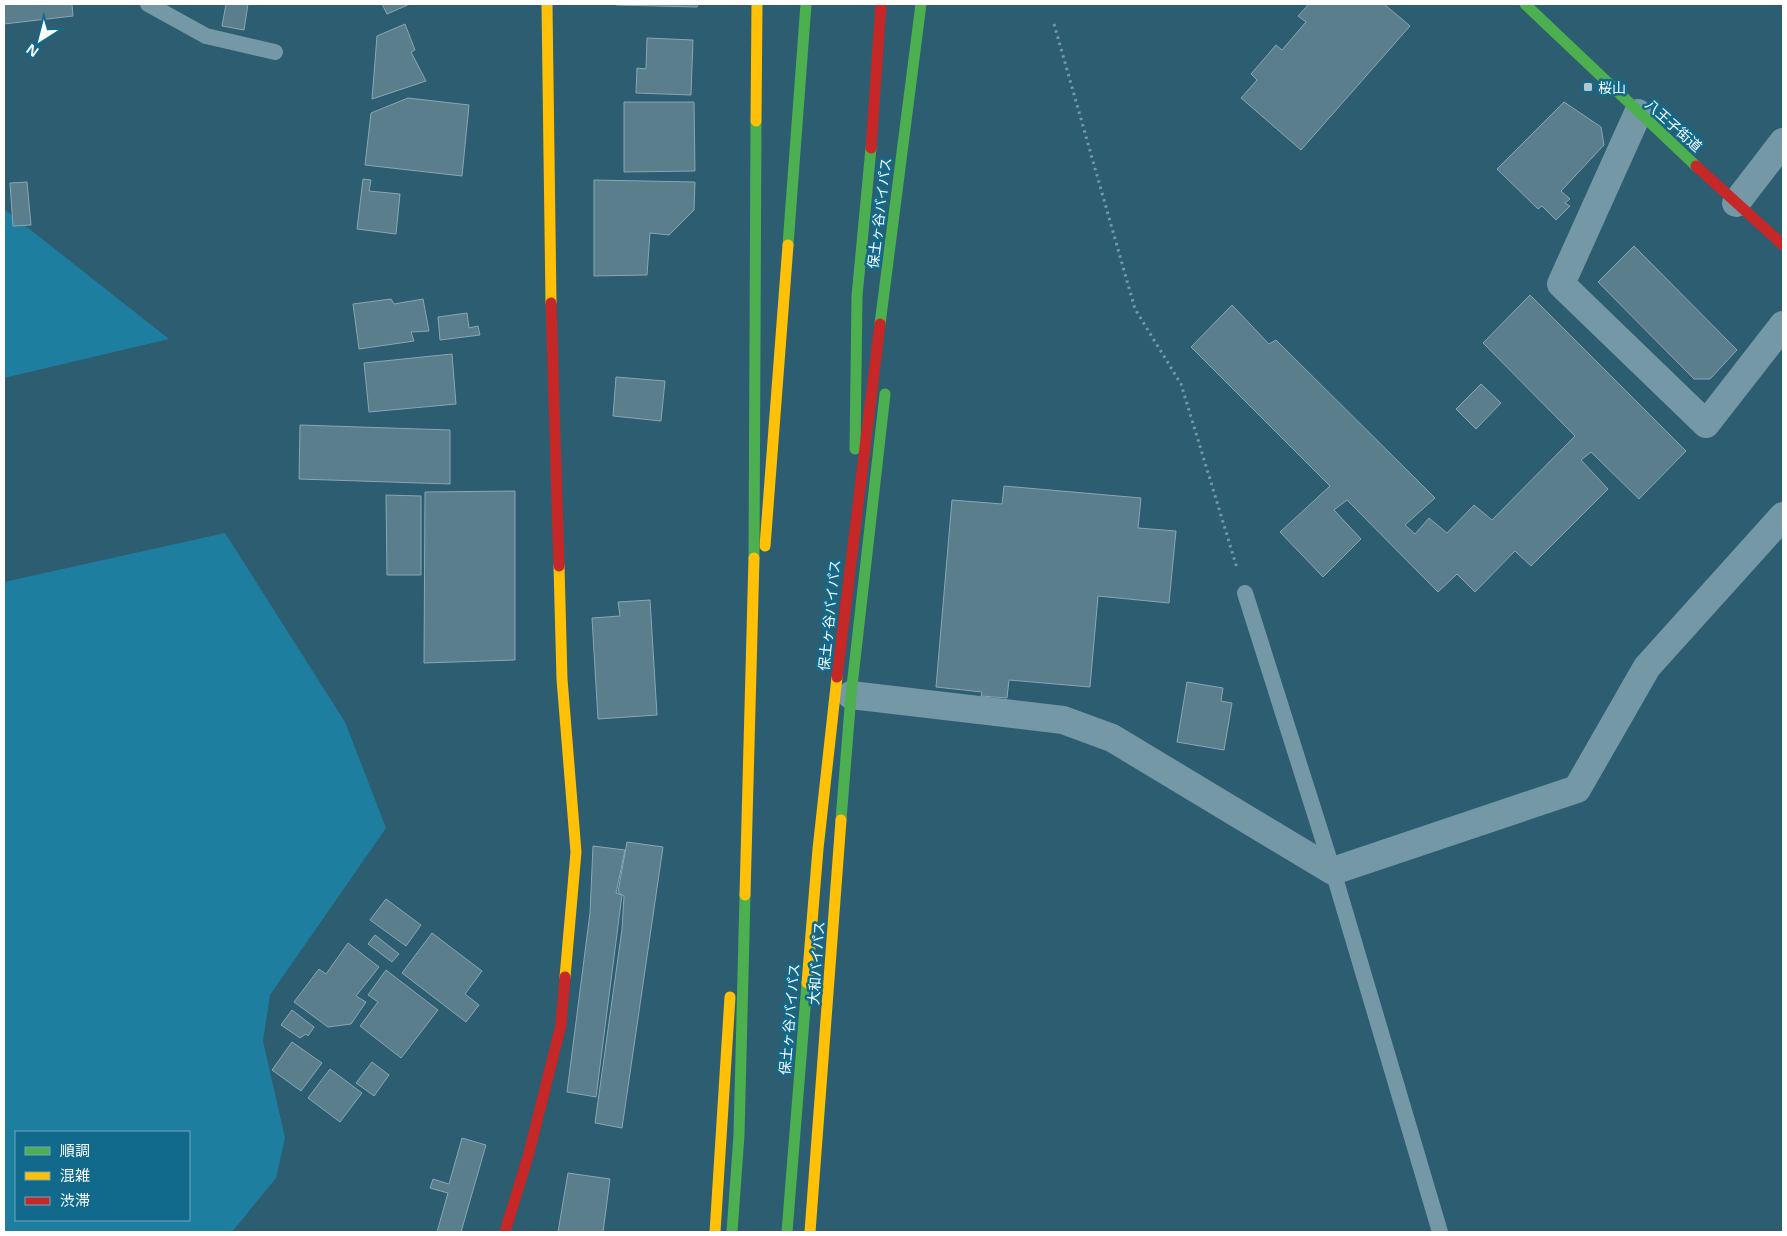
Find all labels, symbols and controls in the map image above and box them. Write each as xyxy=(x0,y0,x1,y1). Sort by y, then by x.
north arrow xyxy=(15,15,65,65)
text: N xyxy=(22,40,42,62)
place label: 桜山 xyxy=(1598,78,1626,97)
marker: 桜山 xyxy=(1582,81,1594,93)
street label: 八王子街道 xyxy=(1642,95,1706,155)
street label: 保土ヶ谷バイパス xyxy=(863,156,895,270)
street label: 保土ヶ谷バイパス xyxy=(814,558,844,672)
street label: 大和バイパス xyxy=(804,921,828,1005)
street label: 保土ヶ谷バイパス xyxy=(775,963,803,1075)
legend xyxy=(15,1131,190,1221)
text: 順調 xyxy=(60,1140,90,1160)
text: 混雑 xyxy=(60,1165,90,1185)
text: 渋滞 xyxy=(60,1190,90,1210)

